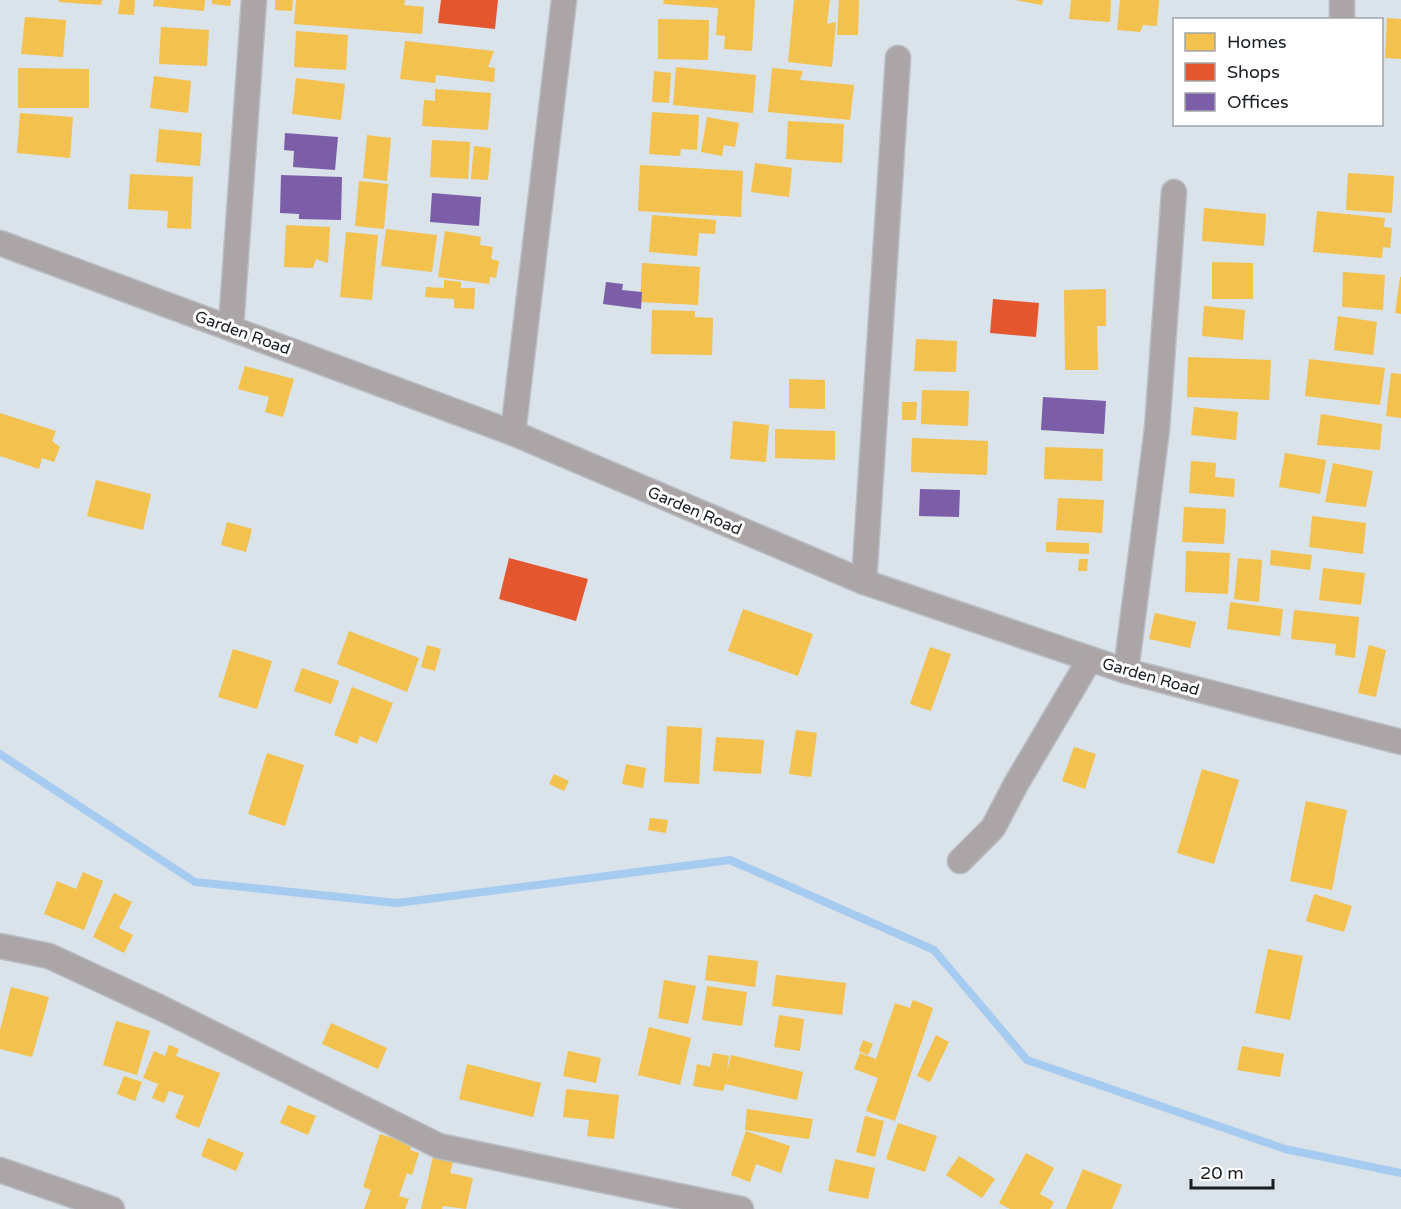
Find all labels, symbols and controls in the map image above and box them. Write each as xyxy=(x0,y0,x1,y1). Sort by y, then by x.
legend xyxy=(1173,18,1383,126)
text: Homes xyxy=(1227,31,1287,53)
text: Shops xyxy=(1227,61,1280,83)
text: Offices xyxy=(1227,91,1289,113)
street label: Garden Road xyxy=(192,306,293,359)
street label: Garden Road xyxy=(645,482,745,540)
street label: Garden Road xyxy=(1100,654,1202,700)
scale bar xyxy=(1191,1152,1274,1190)
text: 20 m xyxy=(1200,1162,1244,1184)

